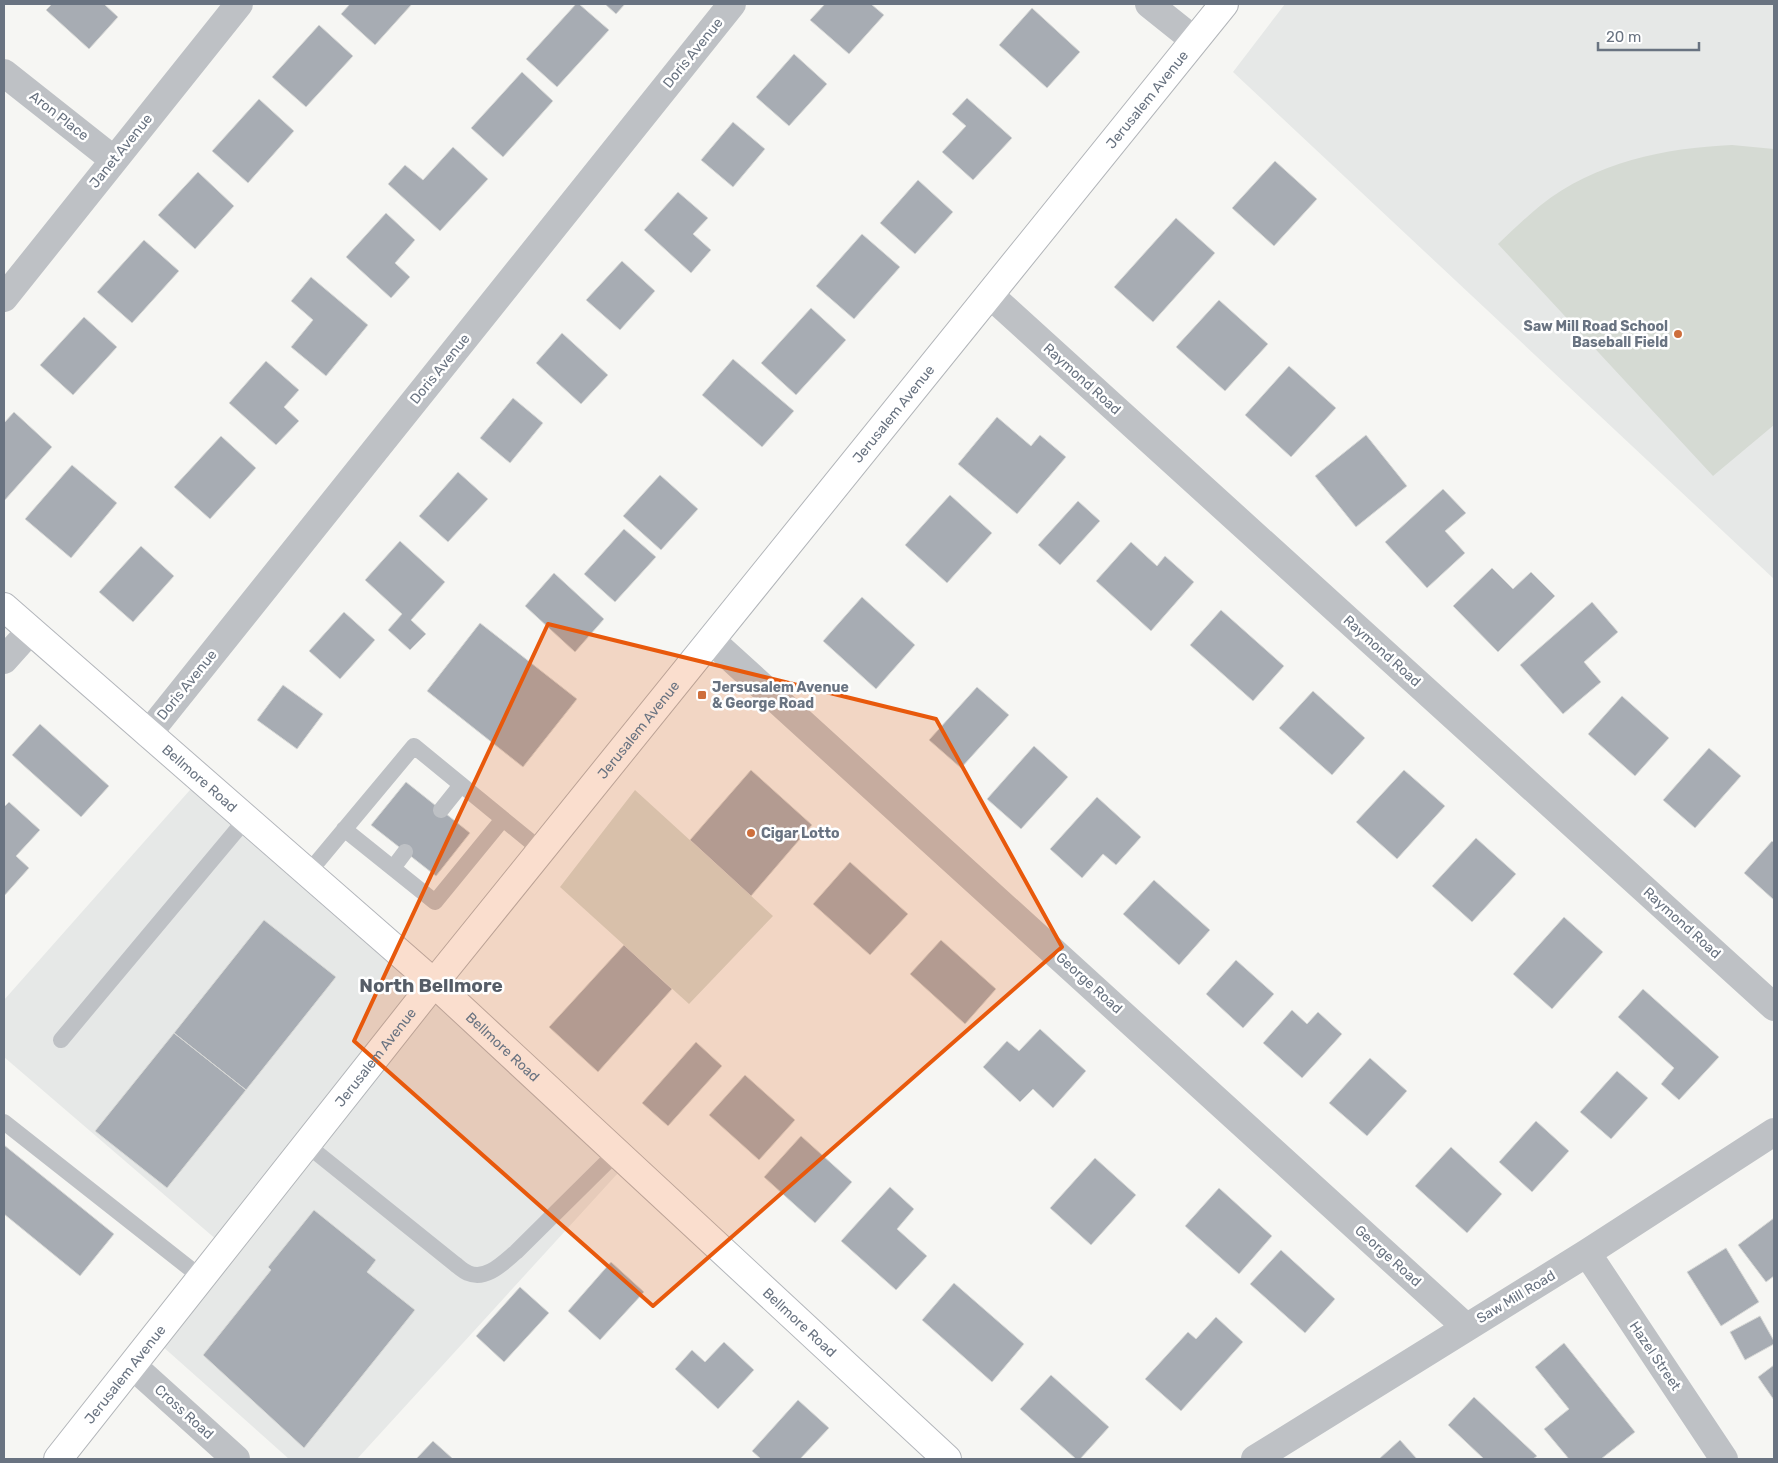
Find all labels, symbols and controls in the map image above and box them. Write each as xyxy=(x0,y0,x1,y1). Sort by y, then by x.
street label: Doris Avenue xyxy=(659,14,727,92)
scale bar xyxy=(1598,20,1699,52)
text: 20 m xyxy=(1606,28,1641,46)
street label: Jerusalem Avenue xyxy=(1102,47,1192,152)
street label: Aron Place xyxy=(26,88,92,144)
street label: Janet Avenue xyxy=(86,110,156,191)
place label: Saw Mill Road School Baseball Field xyxy=(1524,318,1668,351)
marker: Saw Mill Road School Baseball Field xyxy=(1672,328,1684,340)
street label: Doris Avenue xyxy=(406,330,474,408)
street label: Raymond Road xyxy=(1040,340,1124,418)
street label: Jerusalem Avenue xyxy=(849,361,938,466)
street label: Raymond Road xyxy=(1340,612,1424,690)
street label: Doris Avenue xyxy=(153,646,221,724)
street label: Jerusalem Avenue xyxy=(594,677,683,782)
place label: Jersusalem Avenue & George Road xyxy=(712,679,849,712)
marker: Jersusalem Avenue & George Road xyxy=(696,689,708,701)
street label: Bellmore Road xyxy=(159,741,241,816)
place label: Cigar Lotto xyxy=(761,825,839,842)
marker: Cigar Lotto xyxy=(745,827,757,839)
street label: Raymond Road xyxy=(1640,884,1724,962)
street label: George Road xyxy=(1052,949,1126,1017)
district label: North Bellmore xyxy=(359,974,503,997)
street label: Jerusalem Avenue xyxy=(331,1004,420,1110)
street label: Bellmore Road xyxy=(462,1009,543,1085)
street label: George Road xyxy=(1351,1222,1425,1290)
street label: Saw Mill Road xyxy=(1474,1267,1558,1327)
street label: Bellmore Road xyxy=(759,1284,840,1361)
street label: Hazel Street xyxy=(1626,1318,1685,1394)
street label: Jerusalem Avenue xyxy=(81,1321,169,1427)
street label: Cross Road xyxy=(151,1381,217,1443)

